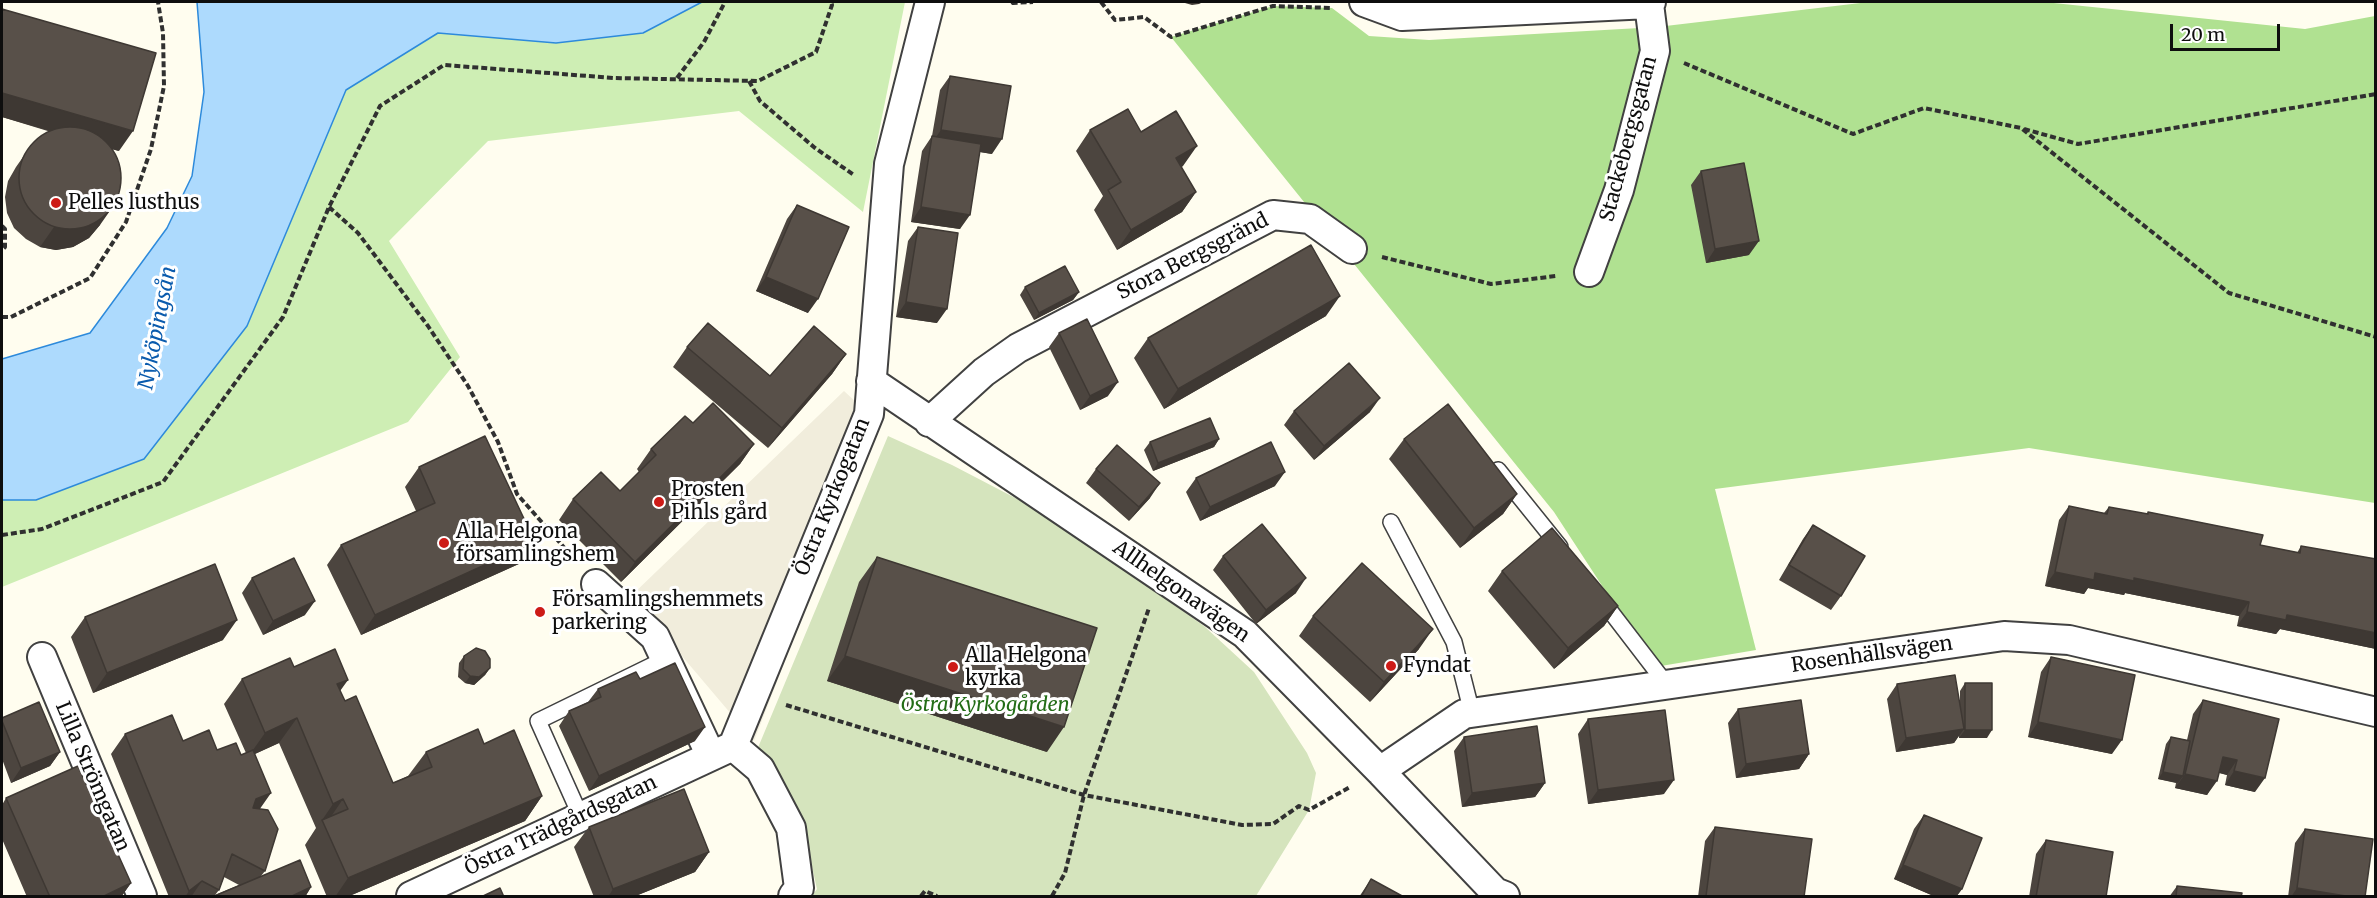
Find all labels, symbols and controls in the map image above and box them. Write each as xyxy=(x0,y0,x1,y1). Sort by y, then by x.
scale bar xyxy=(2173,12,2282,50)
text: 20 m xyxy=(2181,23,2225,46)
street label: Stackebergsgatan xyxy=(1595,54,1663,224)
place label: Pelles lusthus xyxy=(68,191,199,215)
marker: Pelles lusthus xyxy=(49,196,63,210)
street label: Stora Bergsgränd xyxy=(1113,208,1273,306)
water label: Nyköpingsån xyxy=(134,264,182,392)
street label: Östra Kyrkogatan xyxy=(790,415,876,579)
place label: Prosten Pihls gård xyxy=(671,478,767,525)
marker: Prosten Pihls gård xyxy=(652,495,666,509)
place label: Alla Helgona församlingshem xyxy=(456,520,615,567)
marker: Alla Helgona församlingshem xyxy=(437,536,451,550)
street label: Allhelgonavägen xyxy=(1108,536,1254,648)
place label: Församlingshemmets parkering xyxy=(552,588,763,635)
marker: Församlingshemmets parkering xyxy=(533,605,547,619)
street label: Rosenhällsvägen xyxy=(1790,632,1954,678)
place label: Alla Helgona kyrka xyxy=(965,644,1087,691)
place label: Fyndat xyxy=(1403,654,1471,678)
marker: Fyndat xyxy=(1384,659,1398,673)
marker: Alla Helgona kyrka xyxy=(946,660,960,674)
park label: Östra Kyrkogården xyxy=(900,693,1070,717)
street label: Lilla Strömgatan xyxy=(50,698,134,856)
street label: Östra Trädgårdsgatan xyxy=(461,771,661,881)

